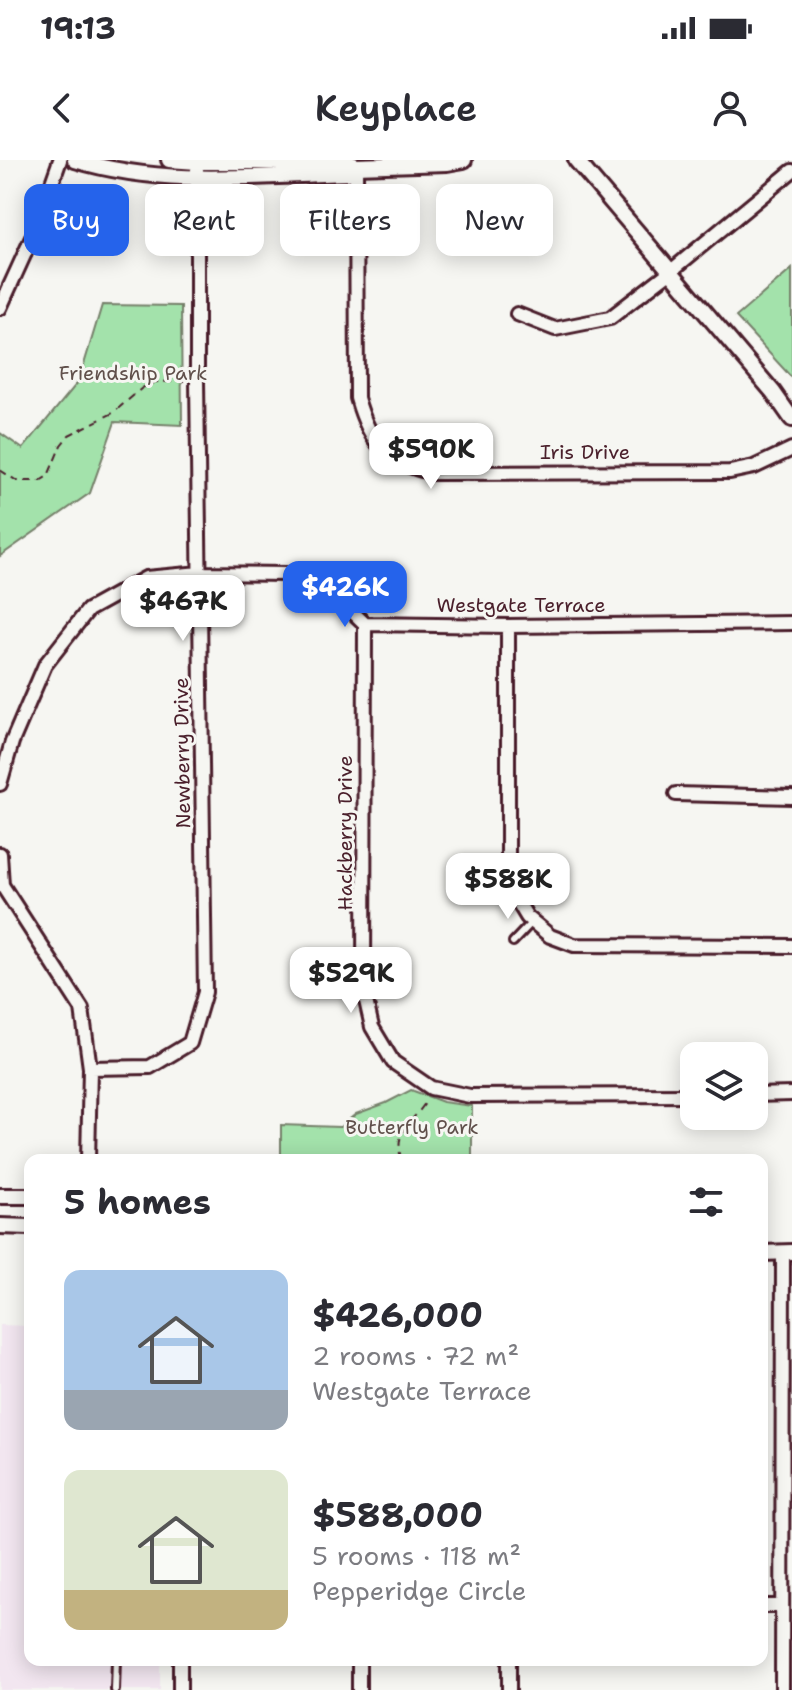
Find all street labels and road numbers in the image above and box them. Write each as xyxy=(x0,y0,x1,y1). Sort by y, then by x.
street label: Iris Drive xyxy=(540,439,630,465)
street label: Westgate Terrace xyxy=(437,592,605,618)
street label: Newberry Drive xyxy=(168,677,196,829)
street label: Hackberry Drive xyxy=(332,755,358,911)

